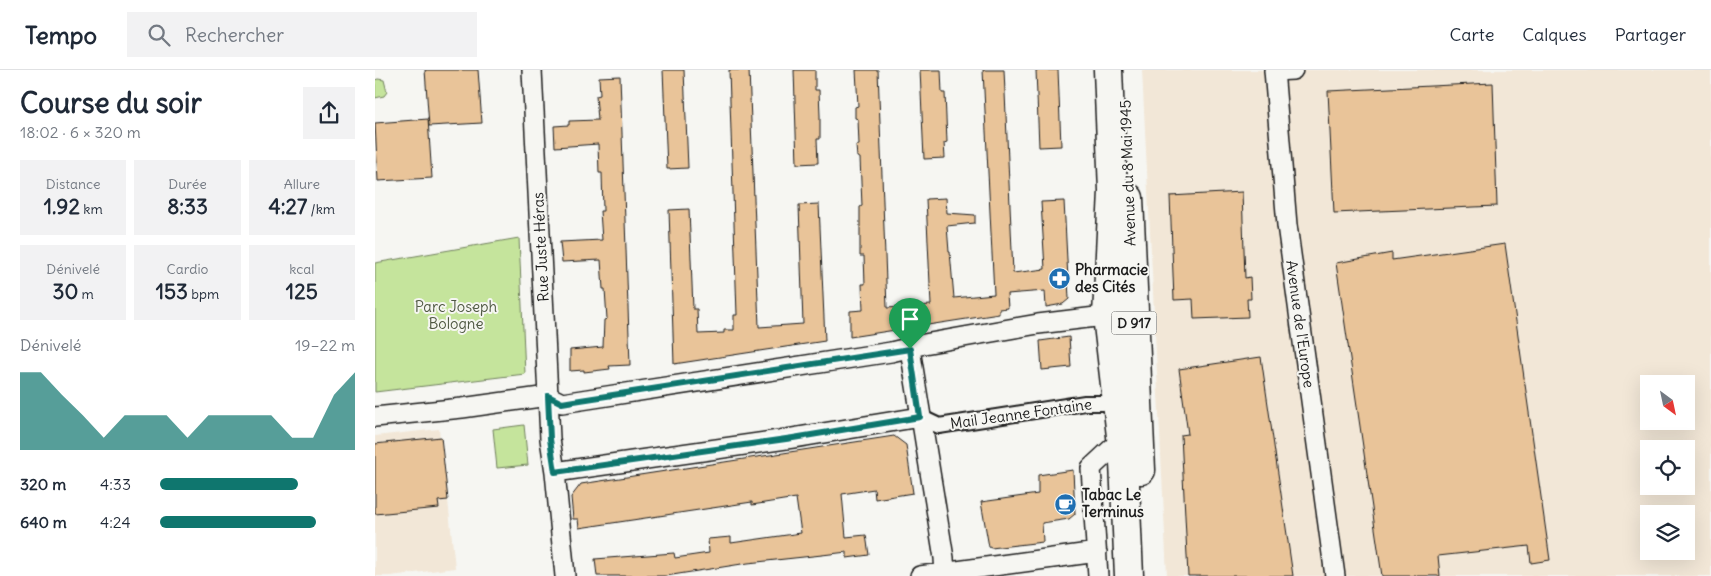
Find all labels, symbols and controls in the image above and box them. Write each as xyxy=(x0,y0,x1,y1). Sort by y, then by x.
search box xyxy=(127,12,477,57)
text: Tempo xyxy=(25,20,97,50)
icon: search xyxy=(145,21,173,49)
text: Rechercher xyxy=(185,23,284,47)
text: Carte xyxy=(1449,23,1494,46)
text: Calques xyxy=(1522,23,1587,46)
text: Partager xyxy=(1615,23,1686,46)
text: Course du soir xyxy=(20,85,202,121)
button: share xyxy=(303,87,355,139)
street label: Avenue du 8 Mai 1945 xyxy=(1115,99,1140,247)
text: 18:02 · 6 × 320 m xyxy=(20,122,141,142)
text: Distance xyxy=(46,175,101,193)
text: Durée xyxy=(168,175,207,193)
text: Allure xyxy=(284,175,320,193)
street label: Rue Juste Héras xyxy=(528,192,553,302)
text: 1.92 xyxy=(44,193,80,220)
text: 8:33 xyxy=(167,193,208,220)
text: 4:27 xyxy=(269,193,307,220)
text: km xyxy=(80,200,103,218)
text: /km xyxy=(307,200,335,218)
street label: Avenue de l'Europe xyxy=(1282,259,1319,389)
text: Dénivelé xyxy=(46,260,100,278)
text: Cardio xyxy=(167,260,208,278)
text: kcal xyxy=(289,260,314,278)
place label: Pharmacie des Cités xyxy=(1075,260,1148,296)
pharmacy icon: Pharmacie des Cités xyxy=(1047,267,1071,291)
text: 30 xyxy=(52,278,78,305)
text: 153 xyxy=(156,278,188,305)
text: 125 xyxy=(286,278,318,305)
text: m xyxy=(78,285,94,303)
text: bpm xyxy=(188,285,219,303)
park label: Parc Joseph Bologne xyxy=(415,297,498,333)
pin xyxy=(889,298,931,349)
icon: arrive xyxy=(896,305,924,333)
road number: D 917 xyxy=(1111,312,1157,334)
text: Dénivelé xyxy=(20,335,81,355)
text: 19–22 m xyxy=(295,335,355,355)
north arrow xyxy=(1640,375,1695,430)
map controls xyxy=(1640,375,1695,560)
street label: Mail Jeanne Fontaine xyxy=(949,394,1093,433)
button: locate xyxy=(1640,440,1695,495)
text: 320 m xyxy=(20,474,66,494)
text: 4:33 xyxy=(100,474,131,494)
place label: Tabac Le Terminus xyxy=(1082,485,1144,521)
cafe icon: Tabac Le Terminus xyxy=(1054,492,1078,516)
button: layers xyxy=(1640,505,1695,560)
text: 640 m xyxy=(20,512,67,532)
text: 4:24 xyxy=(100,512,131,532)

